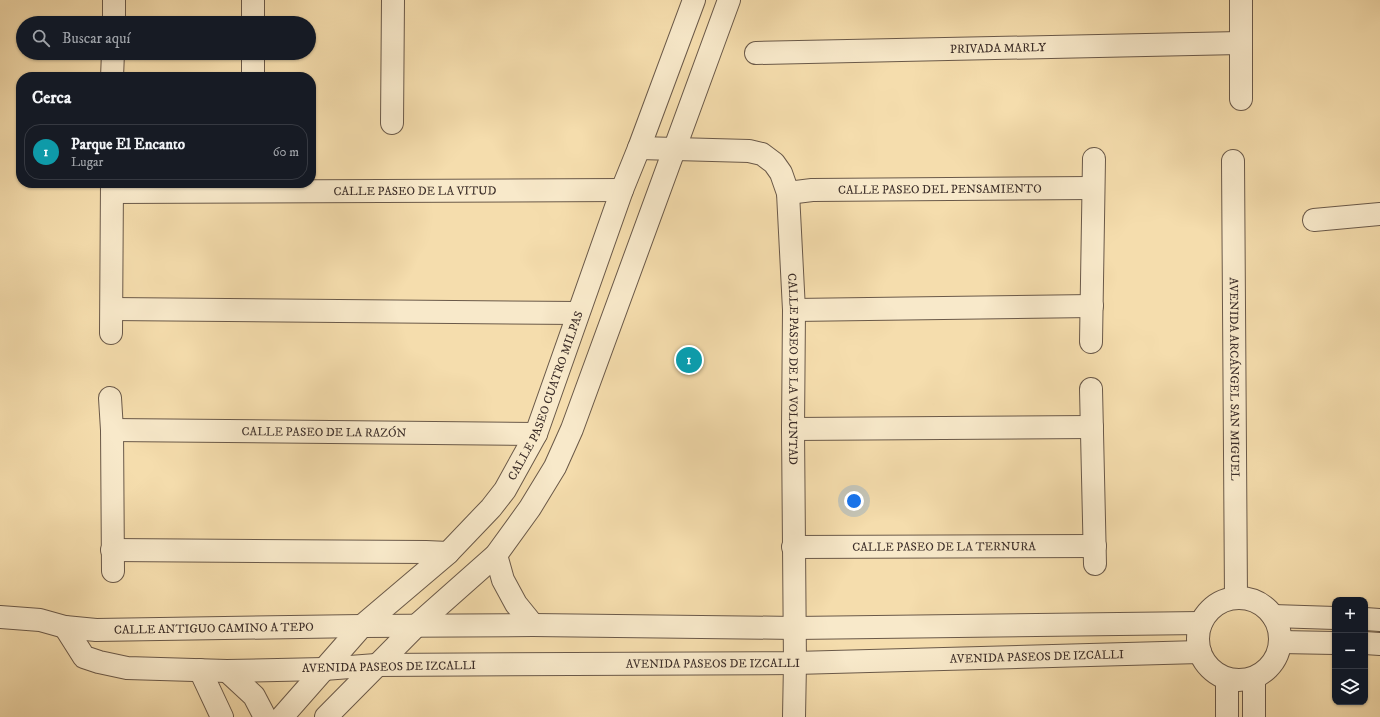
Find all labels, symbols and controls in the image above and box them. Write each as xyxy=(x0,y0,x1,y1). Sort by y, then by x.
search box xyxy=(16,16,316,60)
icon: search xyxy=(30,27,52,49)
text: Buscar aquí xyxy=(62,29,130,48)
street label: PRIVADA MARLY xyxy=(950,39,1047,56)
text: Cerca xyxy=(32,87,71,109)
text: Parque El Encanto xyxy=(71,135,185,154)
text: 1 xyxy=(44,144,48,160)
text: 60 m xyxy=(273,144,299,160)
text: Lugar xyxy=(71,154,103,170)
street label: CALLE PASEO DEL PENSAMIENTO xyxy=(838,181,1042,197)
street label: CALLE PASEO DE LA VITUD xyxy=(333,183,497,199)
street label: CALLE PASEO DE LA VOLUNTAD xyxy=(785,273,802,465)
street label: AVENIDA ARCÁNGEL SAN MIGUEL xyxy=(1226,277,1243,481)
street label: CALLE PASEO CUATRO MILPAS xyxy=(504,309,586,483)
pin: 1 xyxy=(676,345,702,375)
street label: CALLE PASEO DE LA RAZÓN xyxy=(242,424,407,440)
your location xyxy=(844,491,864,511)
street label: CALLE PASEO DE LA TERNURA xyxy=(852,539,1036,554)
map controls xyxy=(1332,597,1368,705)
button: + xyxy=(1332,597,1368,633)
street label: CALLE ANTIGUO CAMINO A TEPO xyxy=(114,619,314,637)
button: − xyxy=(1332,633,1368,669)
street label: AVENIDA PASEOS DE IZCALLI xyxy=(949,647,1124,666)
street label: AVENIDA PASEOS DE IZCALLI xyxy=(626,655,800,671)
street label: AVENIDA PASEOS DE IZCALLI xyxy=(302,658,476,676)
button: layers xyxy=(1332,669,1368,705)

